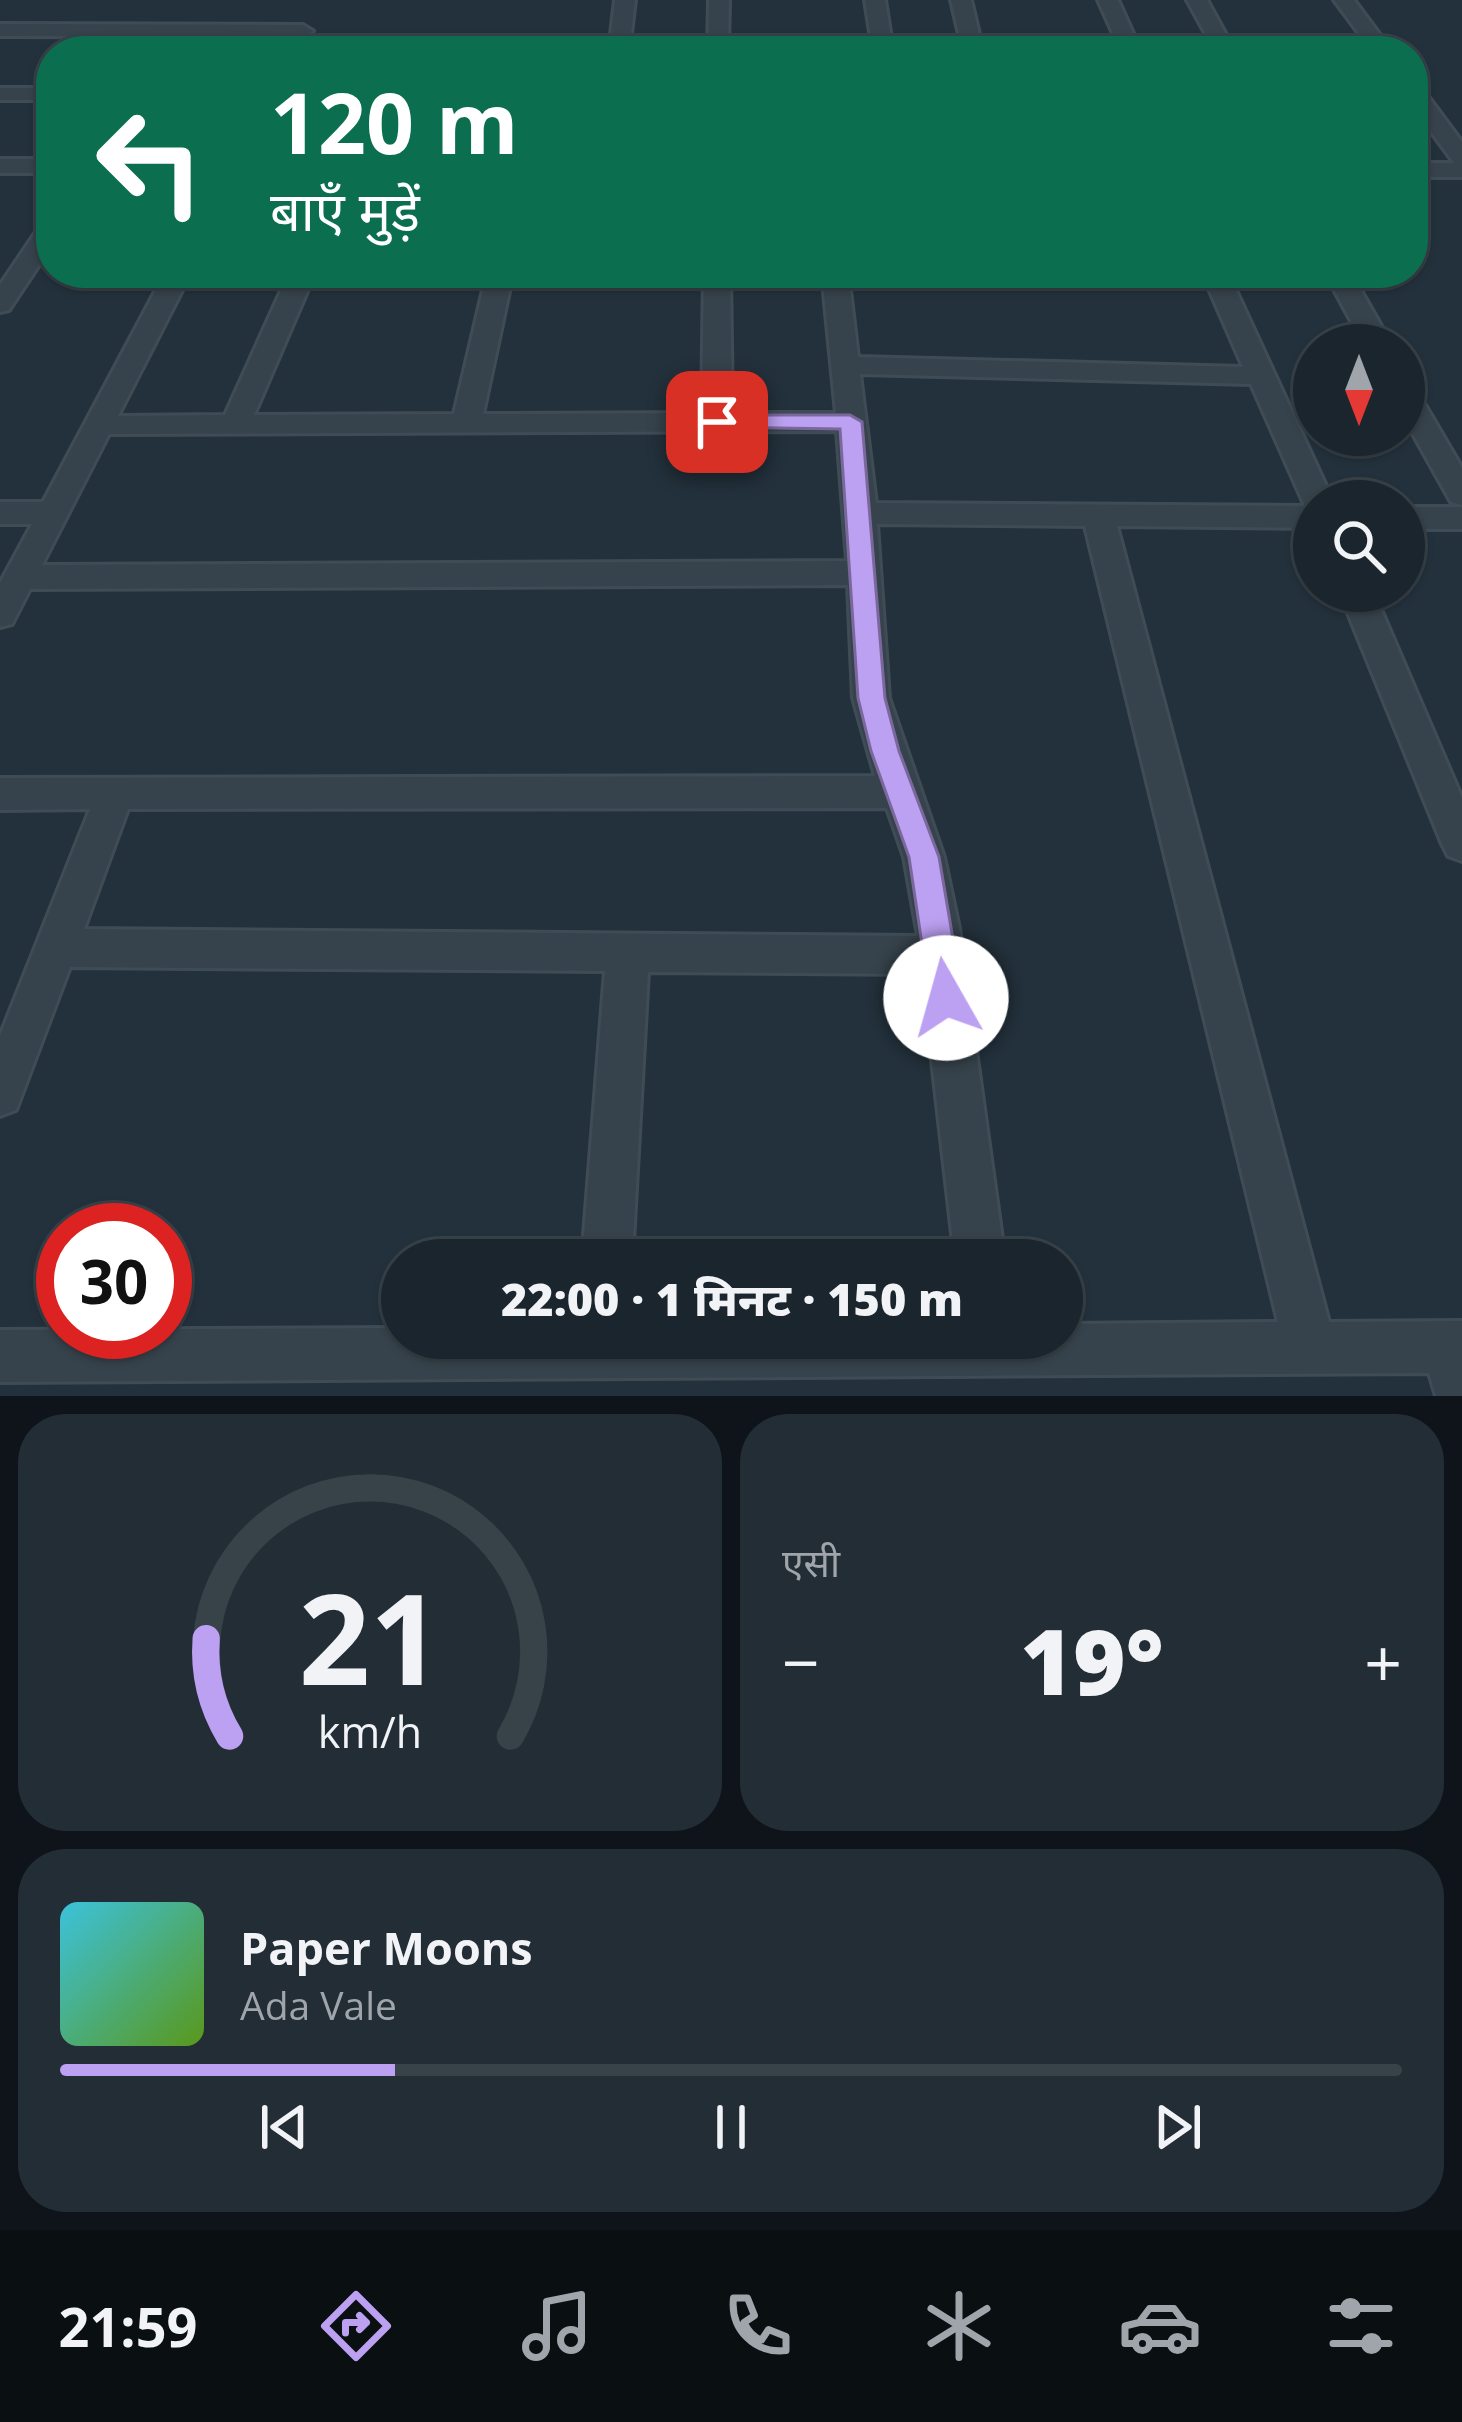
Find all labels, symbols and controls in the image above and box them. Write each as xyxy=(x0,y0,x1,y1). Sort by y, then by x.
text: 120 m xyxy=(270,64,518,179)
icon: left xyxy=(72,84,228,240)
text: बाएँ मुड़ें xyxy=(270,173,420,247)
north arrow xyxy=(1293,324,1425,456)
map controls xyxy=(1293,324,1425,612)
pin xyxy=(666,371,768,473)
icon: arrive xyxy=(684,389,750,455)
button: search xyxy=(1293,480,1425,612)
position arrow xyxy=(883,935,1009,1061)
speed limit sign: 30 xyxy=(36,1203,192,1359)
text: 22:00 · 1 मिनट · 150 m xyxy=(501,1268,963,1329)
text: एसी xyxy=(782,1535,840,1588)
text: 21 xyxy=(299,1552,441,1722)
text: 19° xyxy=(1020,1599,1164,1721)
text: − xyxy=(782,1616,820,1706)
text: + xyxy=(1364,1616,1402,1706)
text: km/h xyxy=(318,1701,422,1760)
text: Paper Moons xyxy=(240,1917,533,1978)
text: Ada Vale xyxy=(240,1978,397,2031)
icon: previous xyxy=(251,2094,317,2160)
icon: pause xyxy=(698,2094,764,2160)
icon: next xyxy=(1145,2094,1211,2160)
icon: directions xyxy=(314,2284,398,2368)
icon: music xyxy=(515,2284,599,2368)
icon: phone xyxy=(716,2284,800,2368)
icon: climate xyxy=(917,2284,1001,2368)
icon: car xyxy=(1118,2284,1202,2368)
icon: filters xyxy=(1319,2284,1403,2368)
text: 21:59 xyxy=(59,2289,197,2363)

